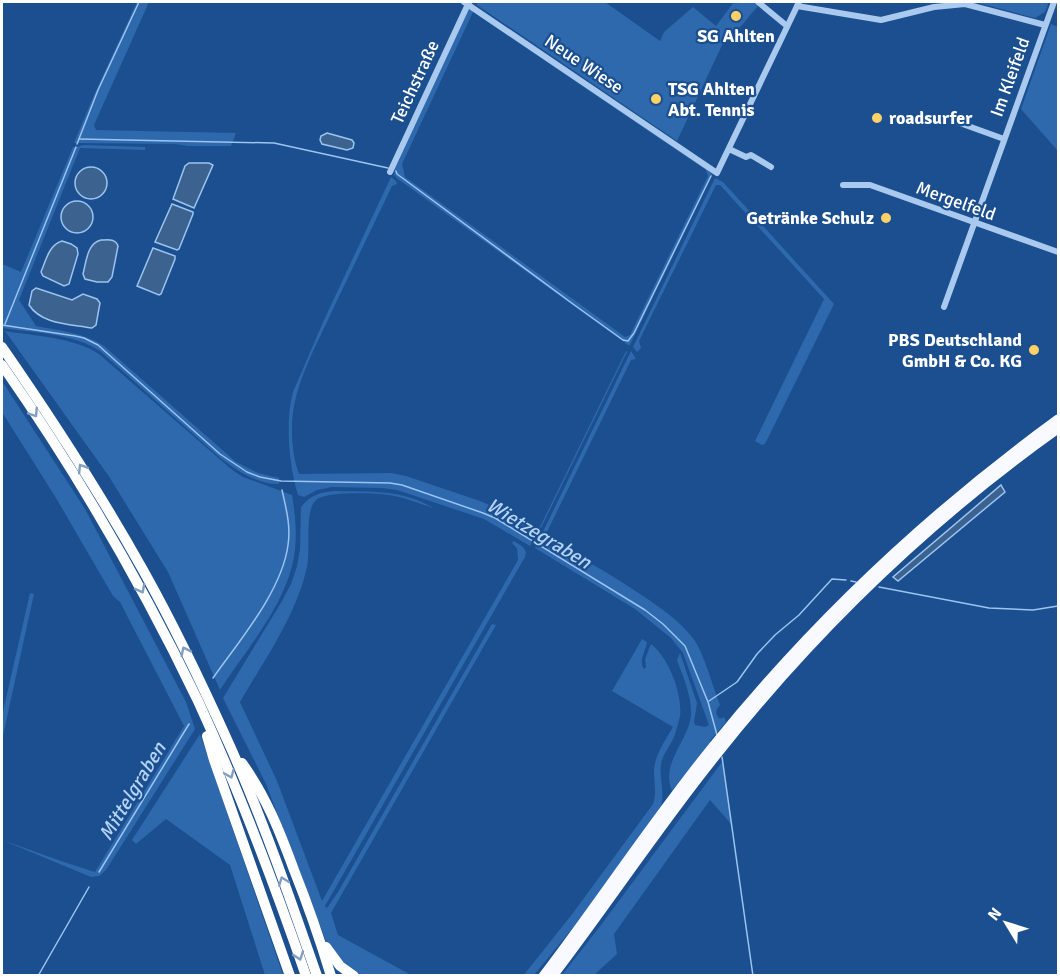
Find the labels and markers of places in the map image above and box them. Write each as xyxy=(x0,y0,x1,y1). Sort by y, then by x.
marker: SG Ahlten xyxy=(729,9,743,23)
place label: SG Ahlten xyxy=(697,25,775,47)
place label: TSG Ahlten Abt. Tennis xyxy=(668,78,755,121)
marker: TSG Ahlten Abt. Tennis xyxy=(649,92,663,106)
place label: roadsurfer xyxy=(889,107,973,129)
marker: roadsurfer xyxy=(870,111,884,125)
place label: Getränke Schulz xyxy=(746,207,874,229)
marker: Getränke Schulz xyxy=(879,211,893,225)
place label: PBS Deutschland GmbH & Co. KG xyxy=(888,329,1022,372)
marker: PBS Deutschland GmbH & Co. KG xyxy=(1027,343,1041,357)

